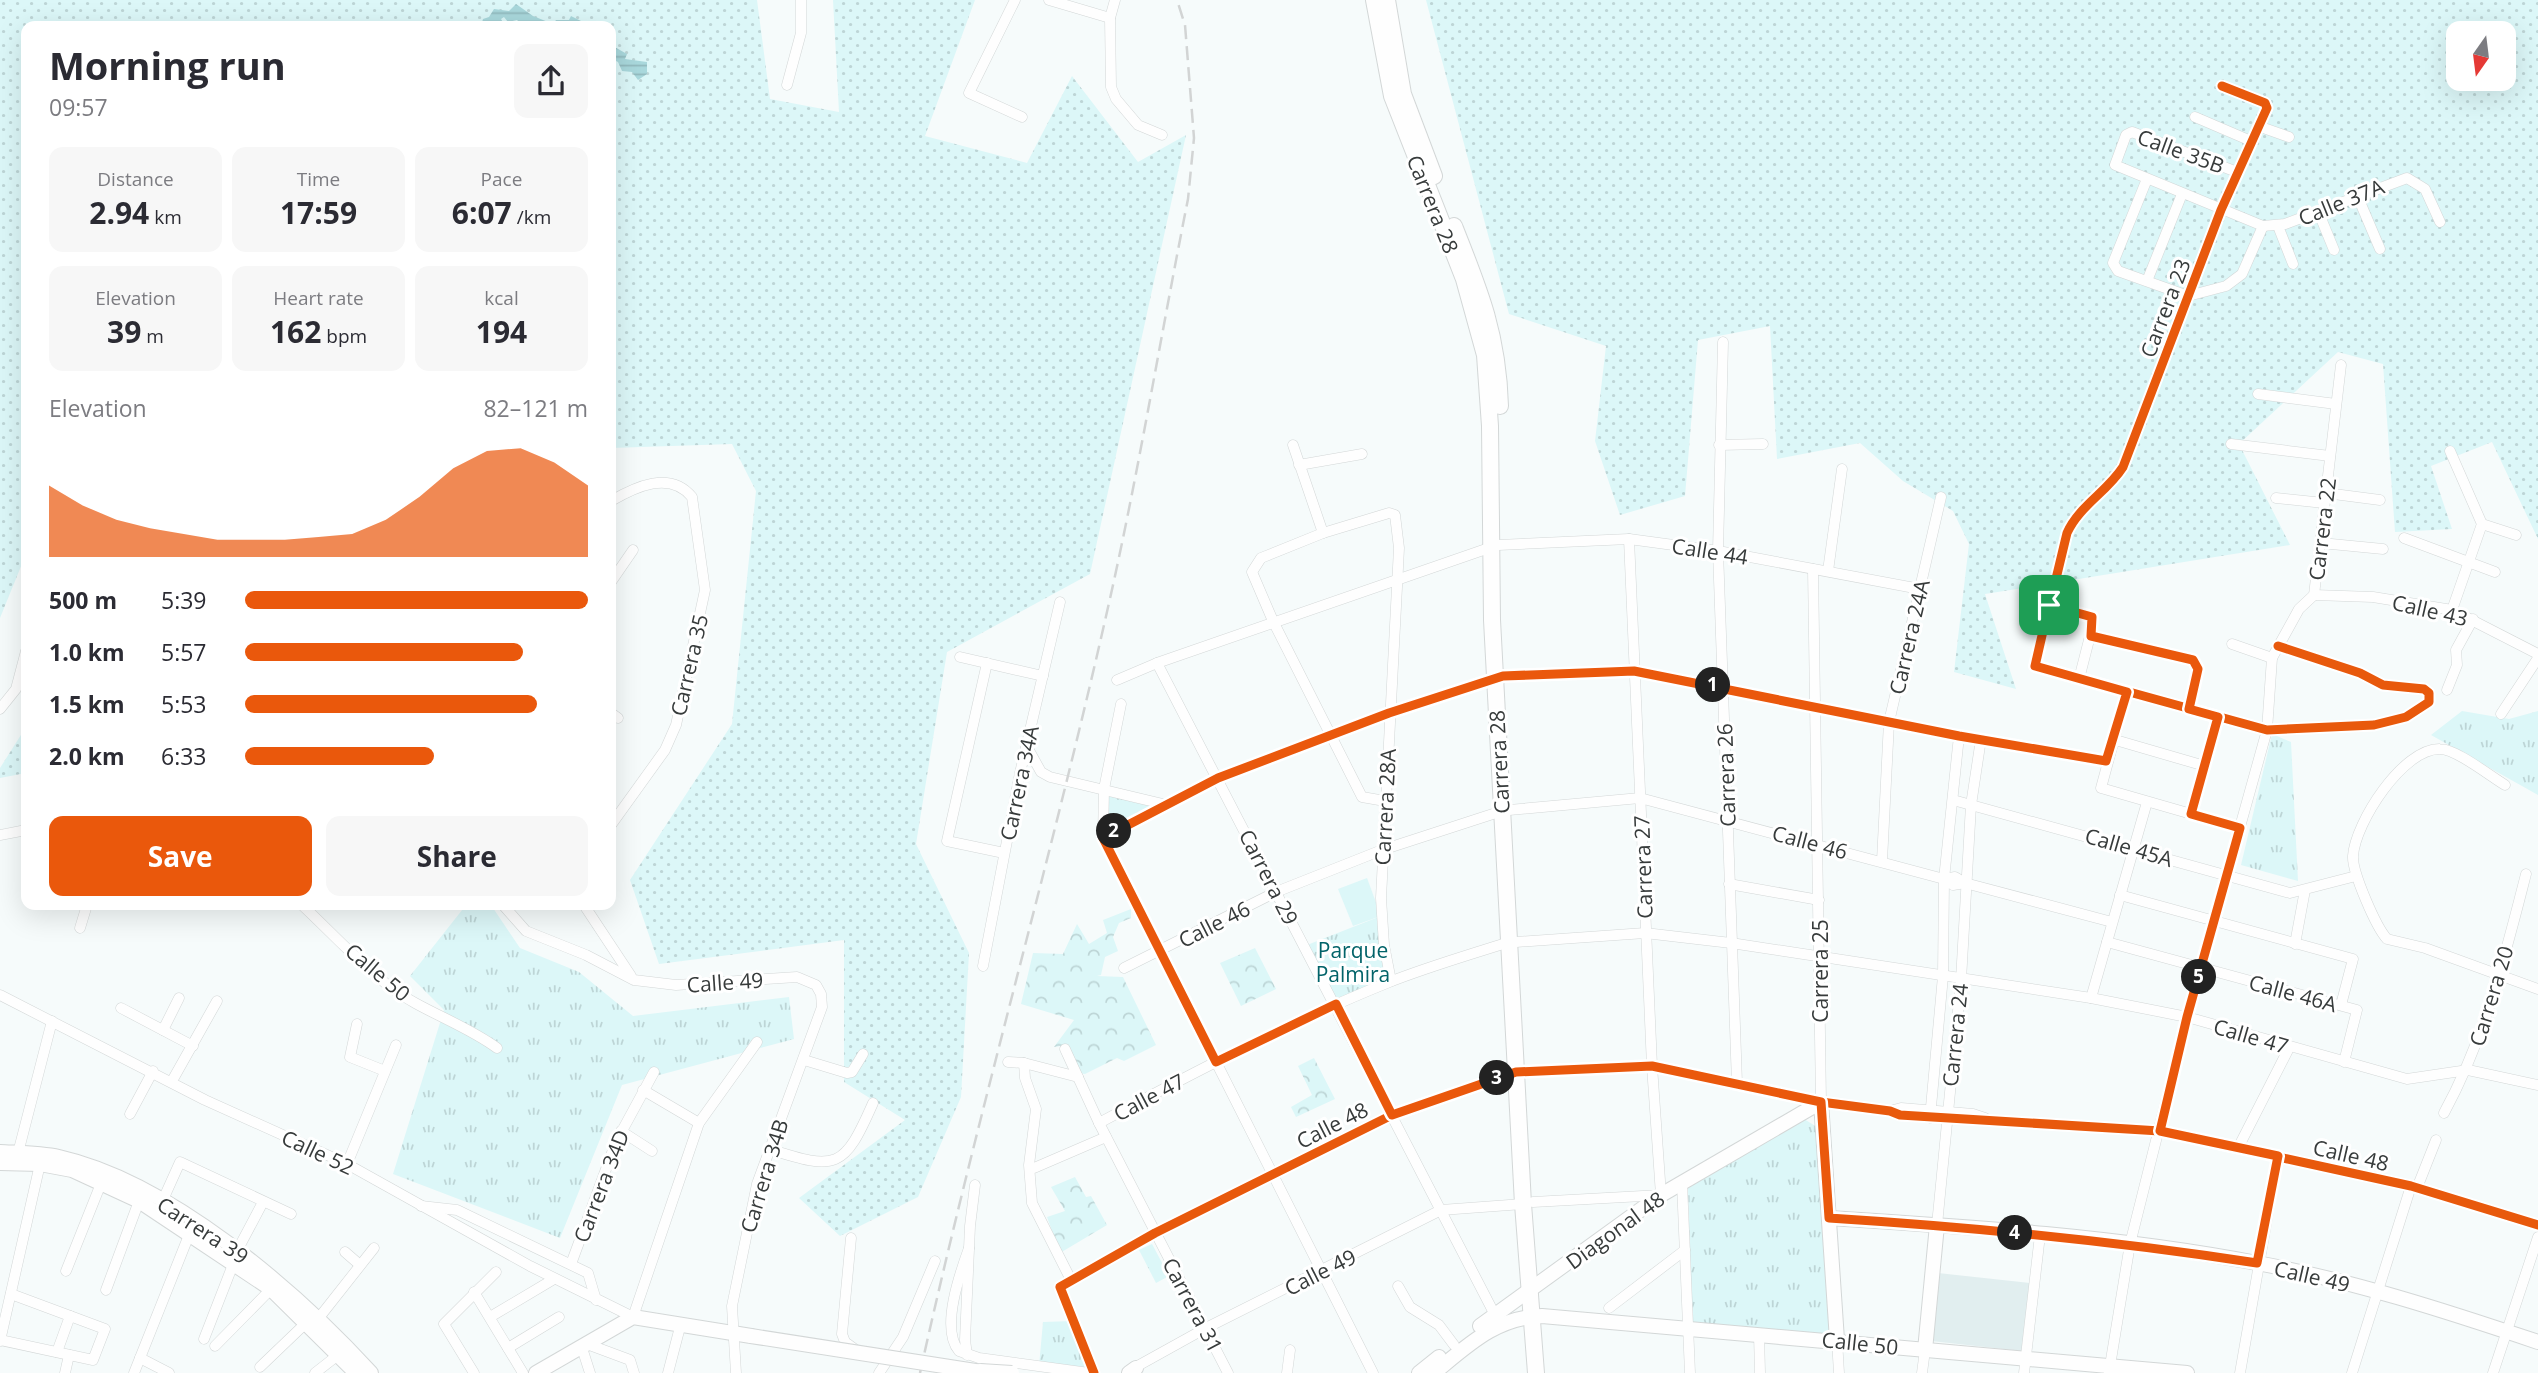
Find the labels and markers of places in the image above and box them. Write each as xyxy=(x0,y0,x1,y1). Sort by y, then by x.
pin xyxy=(2019,575,2079,635)
pin: 1 xyxy=(1696,668,1730,702)
pin: 2 xyxy=(1096,814,1132,848)
pin: 5 xyxy=(2182,960,2216,995)
pin: 3 xyxy=(1480,1060,1514,1096)
pin: 4 xyxy=(1997,1216,2032,1250)

